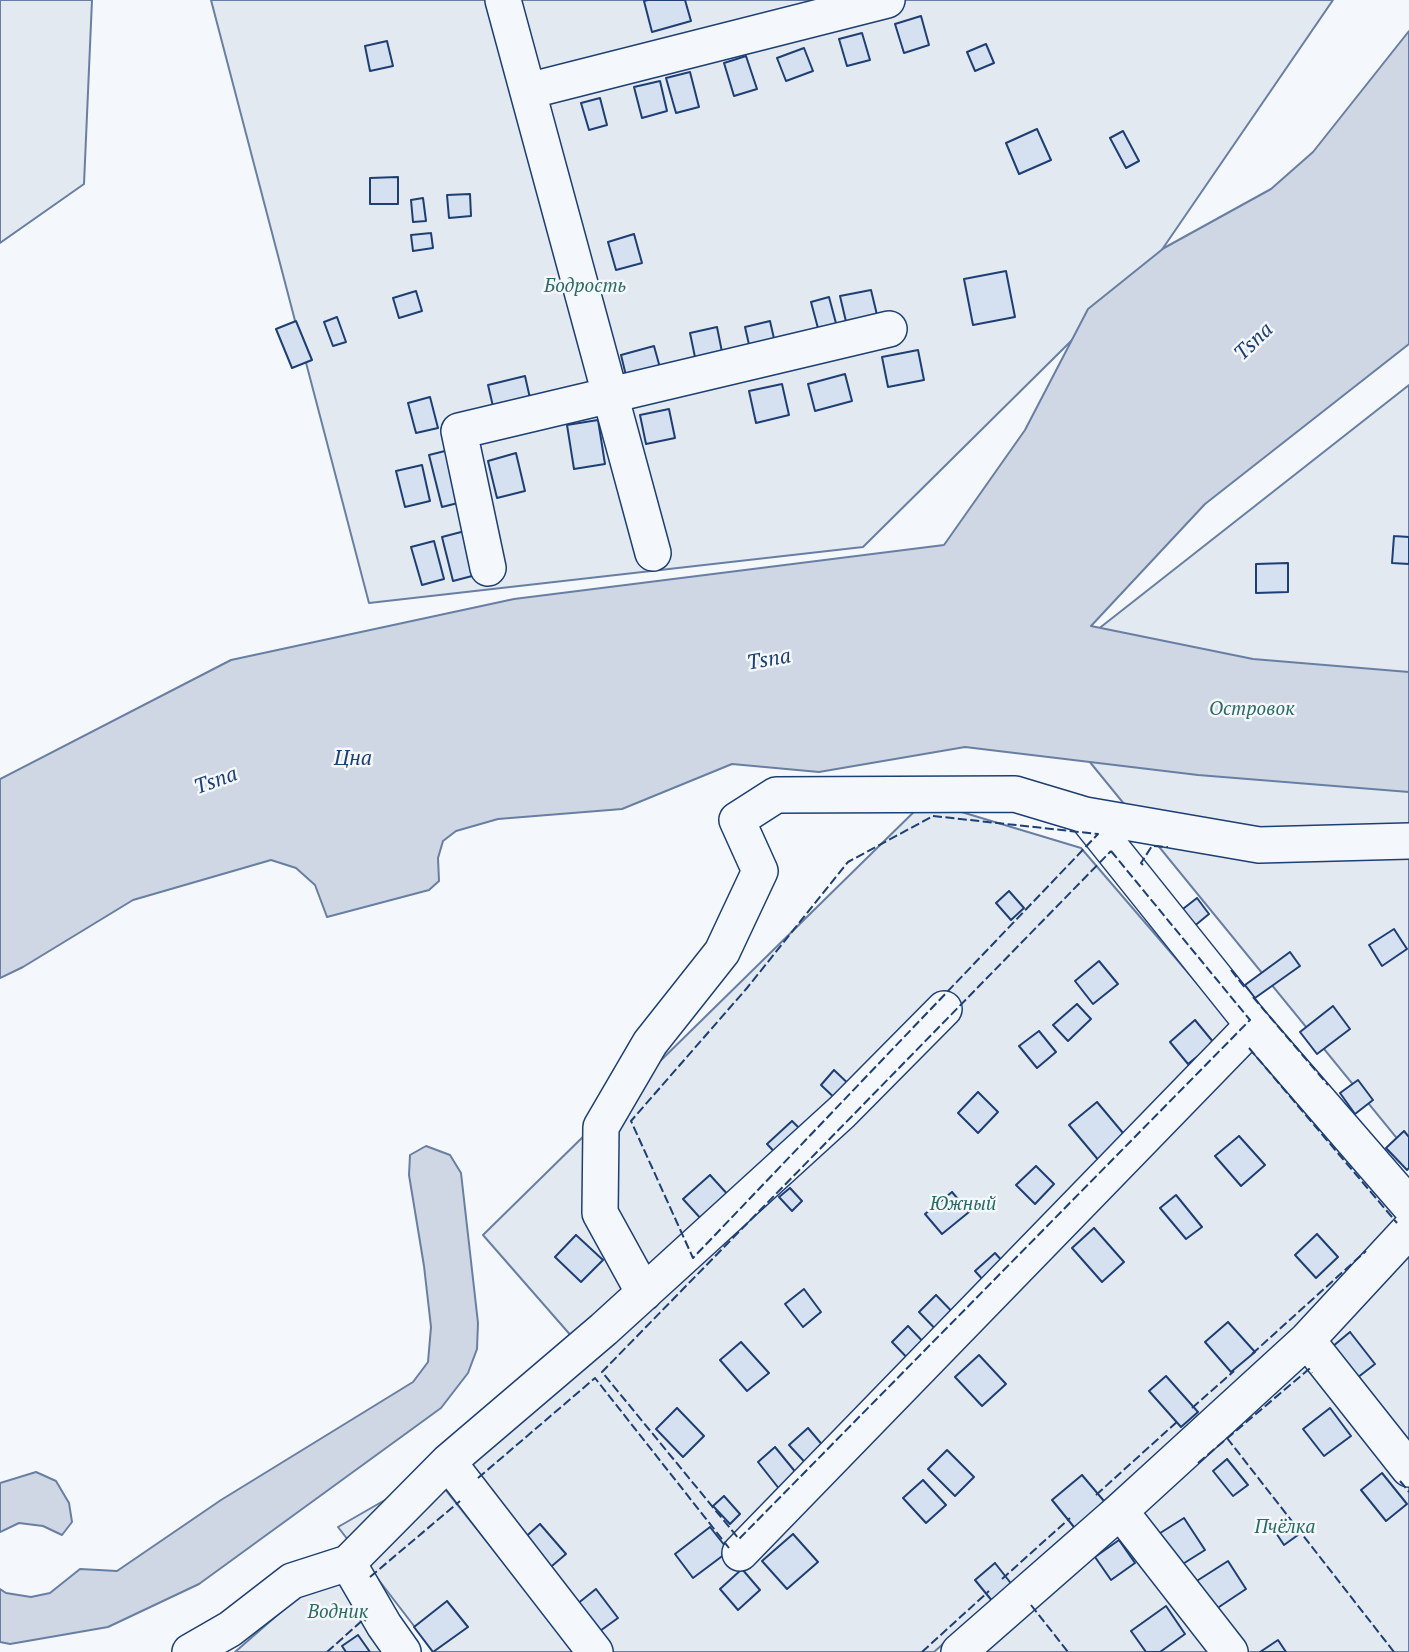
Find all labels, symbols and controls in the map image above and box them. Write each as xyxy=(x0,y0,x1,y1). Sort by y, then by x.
park label: Бодрость xyxy=(544,276,626,298)
water label: Tsna xyxy=(1229,318,1279,366)
water label: Tsna xyxy=(745,644,793,676)
park label: Островок xyxy=(1209,699,1295,721)
water label: Цна xyxy=(334,746,372,772)
water label: Tsna xyxy=(191,762,241,800)
park label: Южный xyxy=(930,1194,996,1216)
park label: Пчёлка xyxy=(1255,1517,1315,1539)
park label: Водник xyxy=(307,1602,369,1624)

